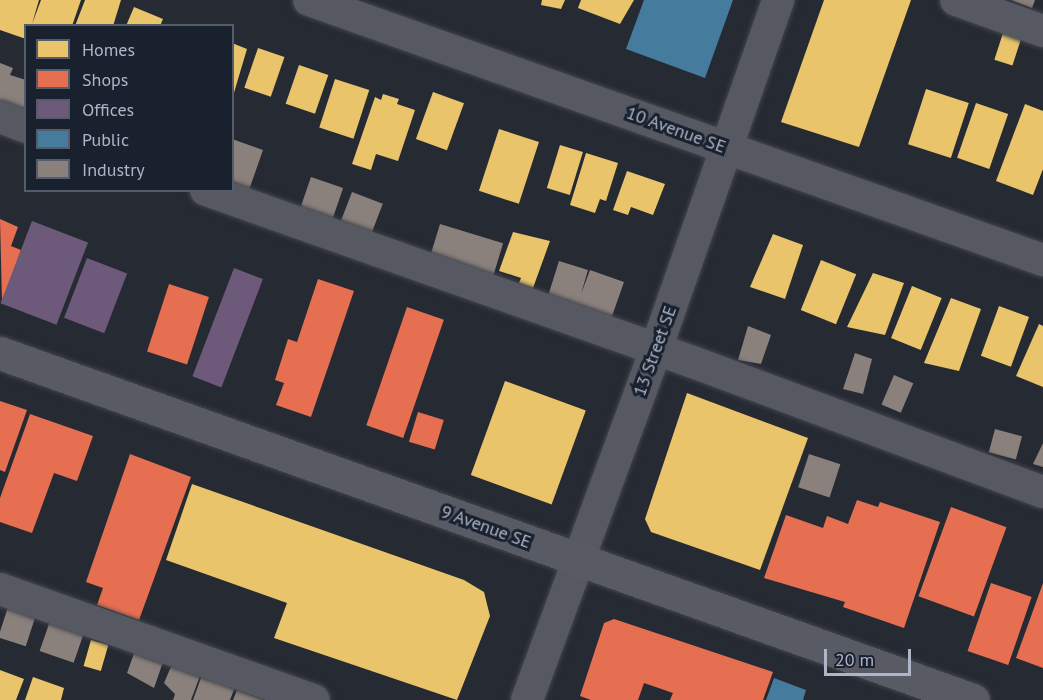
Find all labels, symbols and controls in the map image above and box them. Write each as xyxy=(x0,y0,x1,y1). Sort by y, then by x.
legend xyxy=(24,24,234,192)
text: Homes xyxy=(82,38,135,61)
text: Shops xyxy=(82,68,128,91)
text: Offices xyxy=(82,98,134,121)
street label: 10 Avenue SE xyxy=(623,102,729,158)
text: Public xyxy=(82,128,129,151)
text: Industry xyxy=(82,158,145,181)
street label: 13 Street SE xyxy=(629,303,681,399)
street label: 9 Avenue SE xyxy=(438,501,534,553)
scale bar xyxy=(827,637,914,675)
text: 20 m xyxy=(835,648,874,671)

